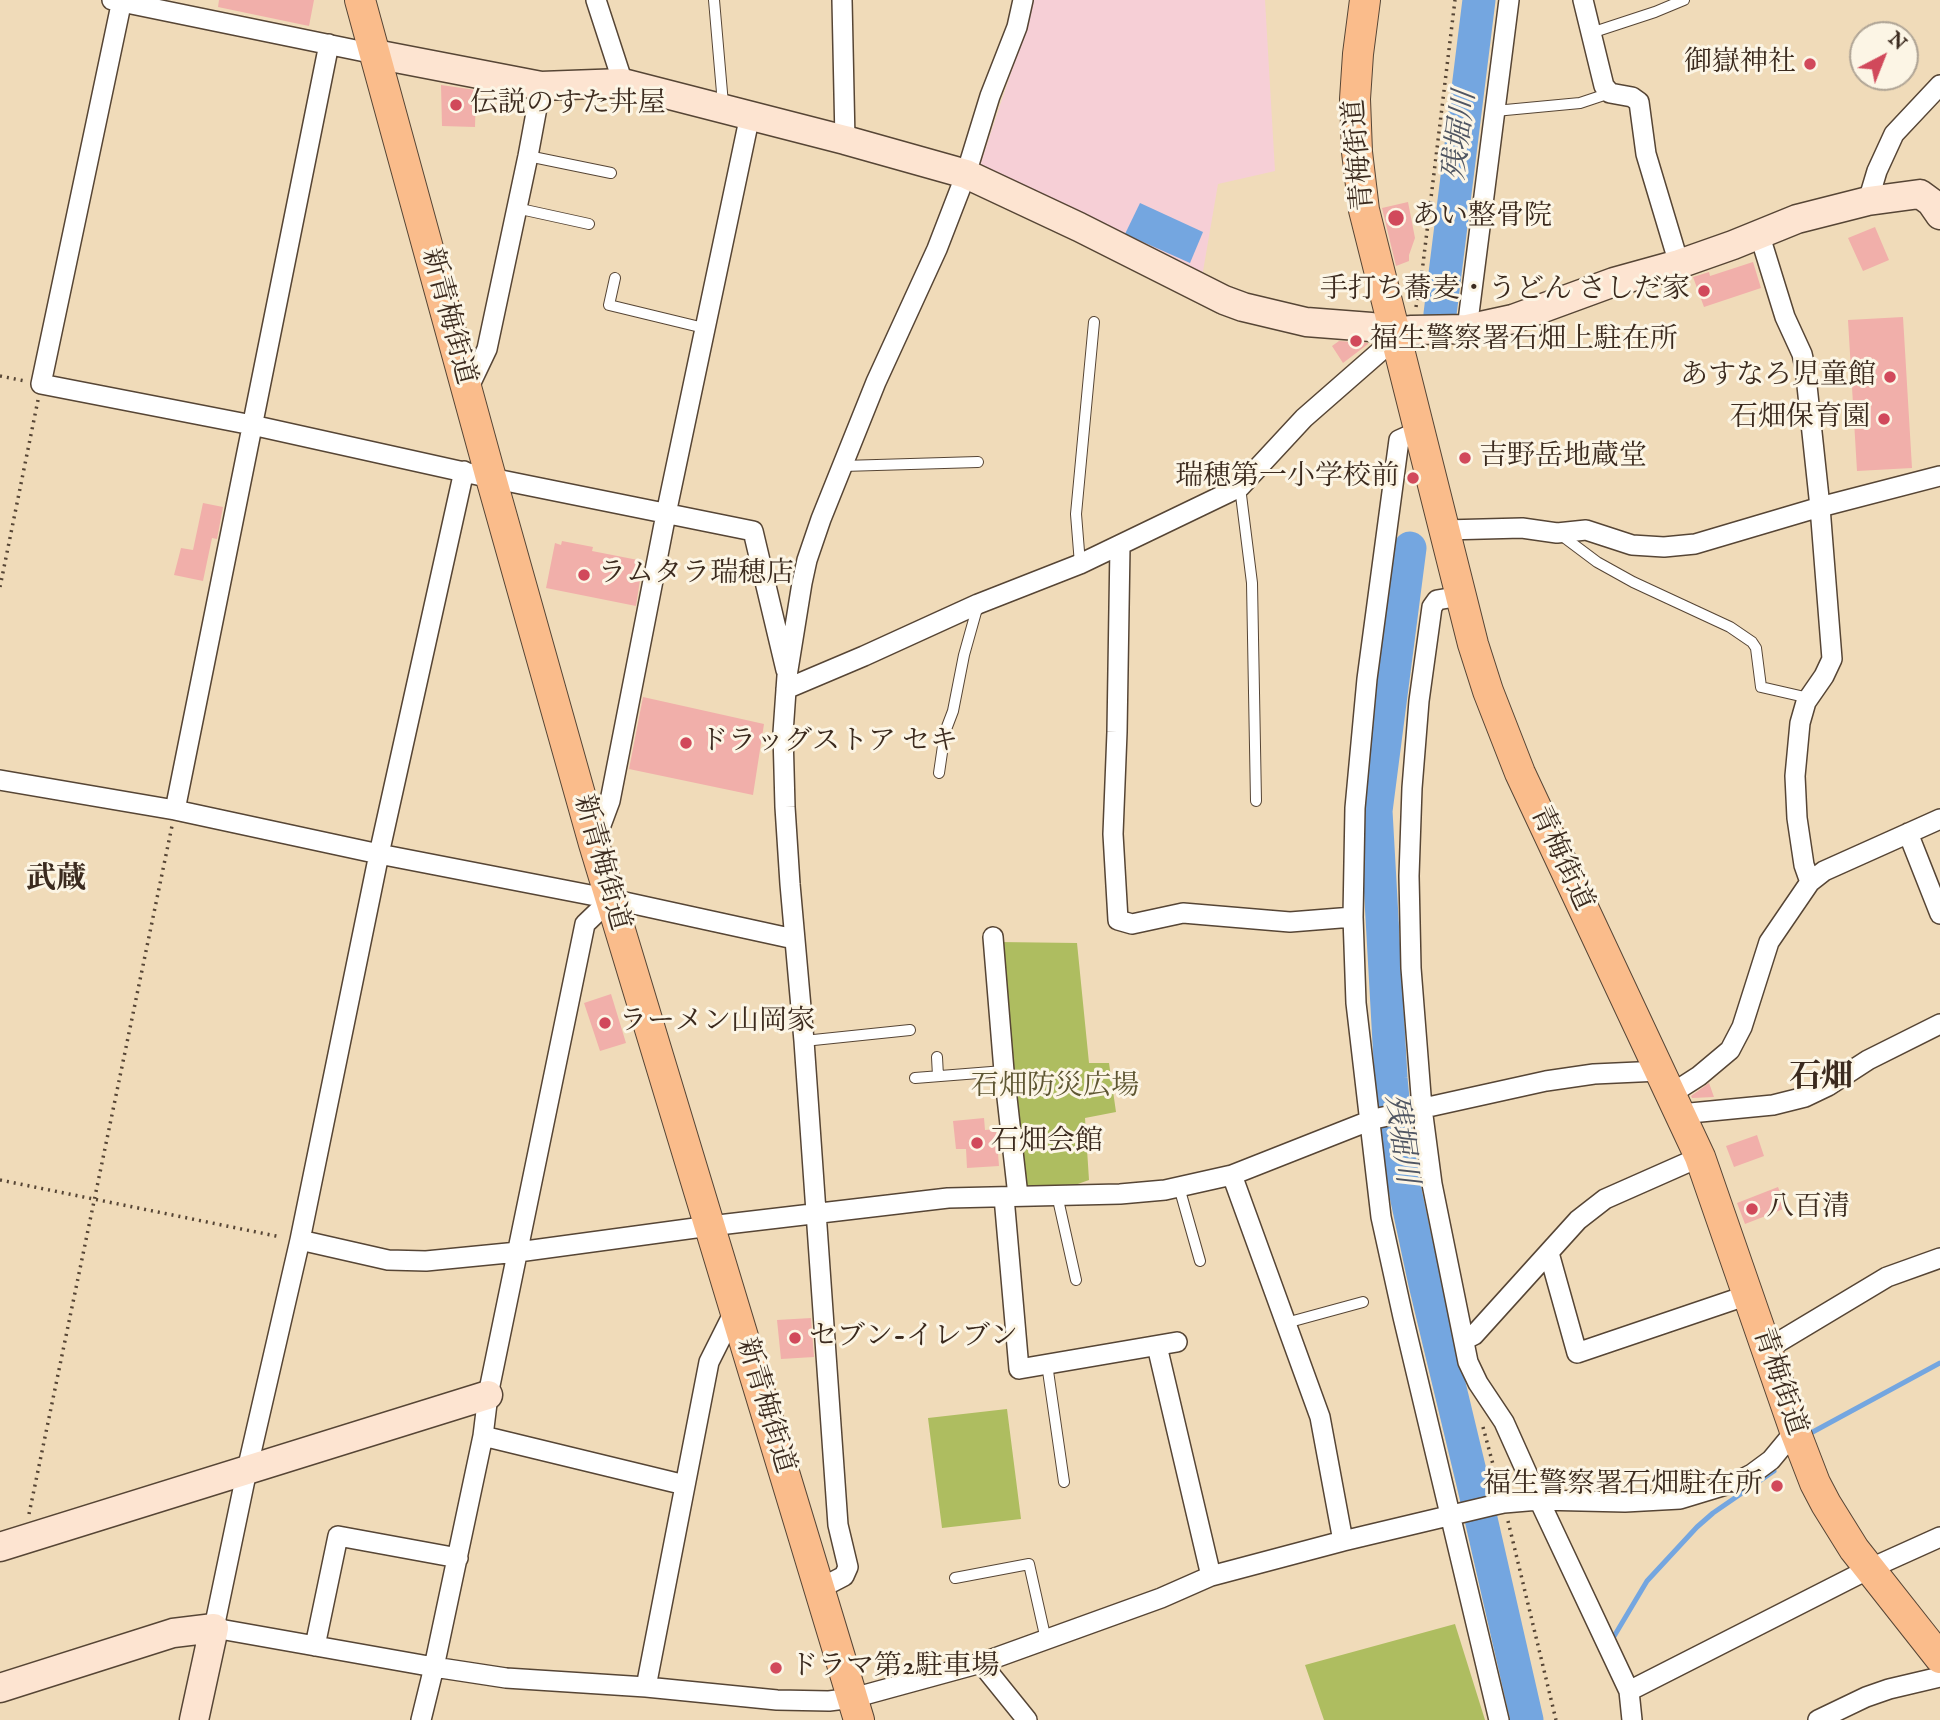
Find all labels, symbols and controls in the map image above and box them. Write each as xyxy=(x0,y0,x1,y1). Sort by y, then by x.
north arrow xyxy=(1849,21,1919,91)
text: N xyxy=(1883,27,1911,56)
place label: 御嶽神社 xyxy=(1684,47,1796,81)
marker: 御嶽神社 xyxy=(1802,56,1818,72)
place label: 伝説のすた丼屋 xyxy=(470,88,666,122)
water label: 残堀川 xyxy=(1439,89,1485,183)
marker: 伝説のすた丼屋 xyxy=(448,97,464,113)
street label: 青梅街道 xyxy=(1339,98,1383,212)
place label: あい整骨院 xyxy=(1412,201,1552,235)
marker: あい整骨院 xyxy=(1386,208,1406,228)
street label: 新青梅街道 xyxy=(413,245,481,389)
place label: 手打ち蕎麦・うどん さしだ家 xyxy=(1320,274,1690,308)
marker: 手打ち蕎麦・うどん さしだ家 xyxy=(1696,283,1712,299)
place label: 福生警察署石畑上駐在所 xyxy=(1370,324,1678,358)
marker: 福生警察署石畑上駐在所 xyxy=(1348,333,1364,349)
place label: あすなろ児童館 xyxy=(1680,360,1876,394)
marker: あすなろ児童館 xyxy=(1882,369,1898,385)
place label: 石畑保育園 xyxy=(1730,402,1870,436)
marker: 石畑保育園 xyxy=(1876,411,1892,427)
place label: 吉野岳地蔵堂 xyxy=(1479,441,1647,475)
marker: 吉野岳地蔵堂 xyxy=(1457,450,1473,466)
place label: 瑞穂第一小学校前 xyxy=(1175,461,1399,495)
marker: 瑞穂第一小学校前 xyxy=(1405,470,1421,486)
place label: ラムタラ瑞穂店 xyxy=(598,558,794,592)
marker: ラムタラ瑞穂店 xyxy=(576,567,592,583)
place label: ドラッグストア セキ xyxy=(700,726,958,760)
marker: ドラッグストア セキ xyxy=(678,735,694,751)
street label: 新青梅街道 xyxy=(565,791,635,935)
street label: 青梅街道 xyxy=(1521,801,1599,917)
district label: 武蔵 xyxy=(26,863,86,899)
place label: ラーメン山岡家 xyxy=(619,1006,815,1040)
marker: ラーメン山岡家 xyxy=(597,1015,613,1031)
district label: 石畑 xyxy=(1789,1060,1853,1098)
park label: 石畑防災広場 xyxy=(971,1071,1139,1105)
water label: 残堀川 xyxy=(1375,1092,1423,1186)
place label: 石畑会館 xyxy=(991,1126,1103,1160)
marker: 石畑会館 xyxy=(969,1135,985,1151)
place label: 八百清 xyxy=(1766,1192,1850,1226)
marker: 八百清 xyxy=(1744,1201,1760,1217)
place label: セブン-イレブン xyxy=(809,1321,1018,1355)
street label: 青梅街道 xyxy=(1744,1324,1812,1440)
marker: セブン-イレブン xyxy=(787,1330,803,1346)
street label: 新青梅街道 xyxy=(727,1334,801,1478)
place label: 福生警察署石畑駐在所 xyxy=(1483,1469,1763,1503)
marker: 福生警察署石畑駐在所 xyxy=(1769,1478,1785,1494)
place label: ドラマ第2駐車場 xyxy=(790,1651,999,1685)
marker: ドラマ第2駐車場 xyxy=(768,1660,784,1676)

